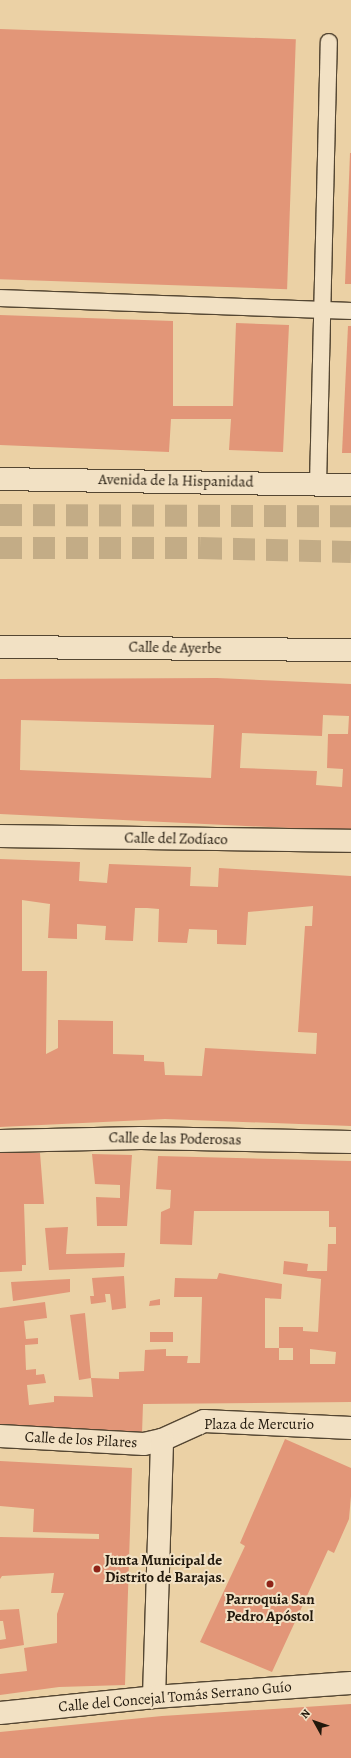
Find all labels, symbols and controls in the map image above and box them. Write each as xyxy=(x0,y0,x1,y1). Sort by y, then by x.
street label: Avenida de la Hispanidad xyxy=(98,471,254,491)
street label: Calle de Ayerbe xyxy=(128,638,222,658)
street label: Calle del Zodíaco xyxy=(124,829,228,849)
street label: Calle de las Poderosas xyxy=(108,1129,242,1149)
street label: Plaza de Mercurio xyxy=(204,1416,314,1434)
street label: Calle de los Pilares xyxy=(24,1428,138,1452)
place label: Junta Municipal de Distrito de Barajas. xyxy=(105,1551,225,1586)
marker: Junta Municipal de Distrito de Barajas. xyxy=(92,1564,102,1574)
marker: Parroquia San Pedro Apóstol xyxy=(265,1579,275,1589)
place label: Parroquia San Pedro Apóstol xyxy=(225,1590,315,1625)
street label: Calle del Concejal Tomás Serrano Guío xyxy=(58,1678,292,1716)
north arrow xyxy=(295,1702,335,1742)
text: N xyxy=(297,1706,314,1722)

